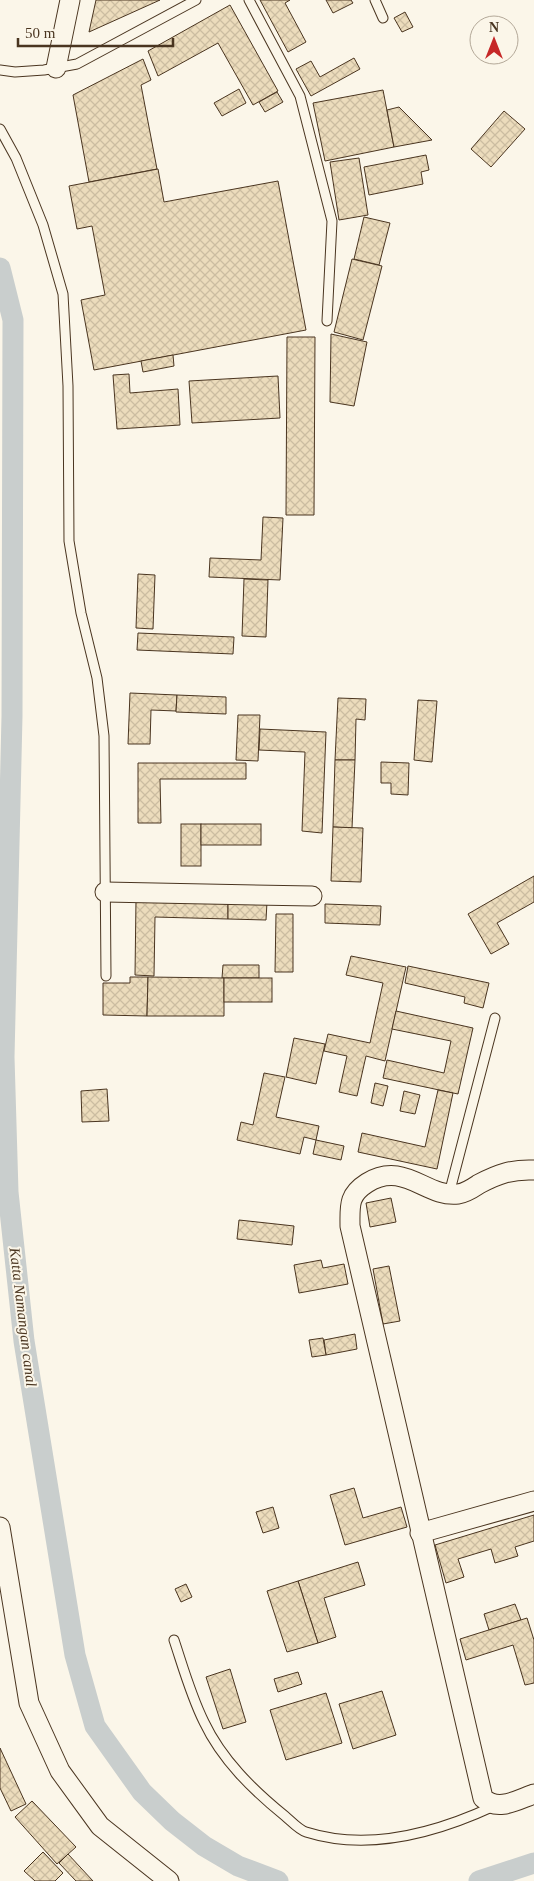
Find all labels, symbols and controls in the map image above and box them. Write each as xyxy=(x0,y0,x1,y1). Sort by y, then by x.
scale bar xyxy=(18,15,172,47)
north arrow xyxy=(469,15,519,65)
text: N xyxy=(489,20,499,35)
text: 50 m xyxy=(25,25,56,41)
water label: Katta Namangan canal xyxy=(6,1246,39,1387)

